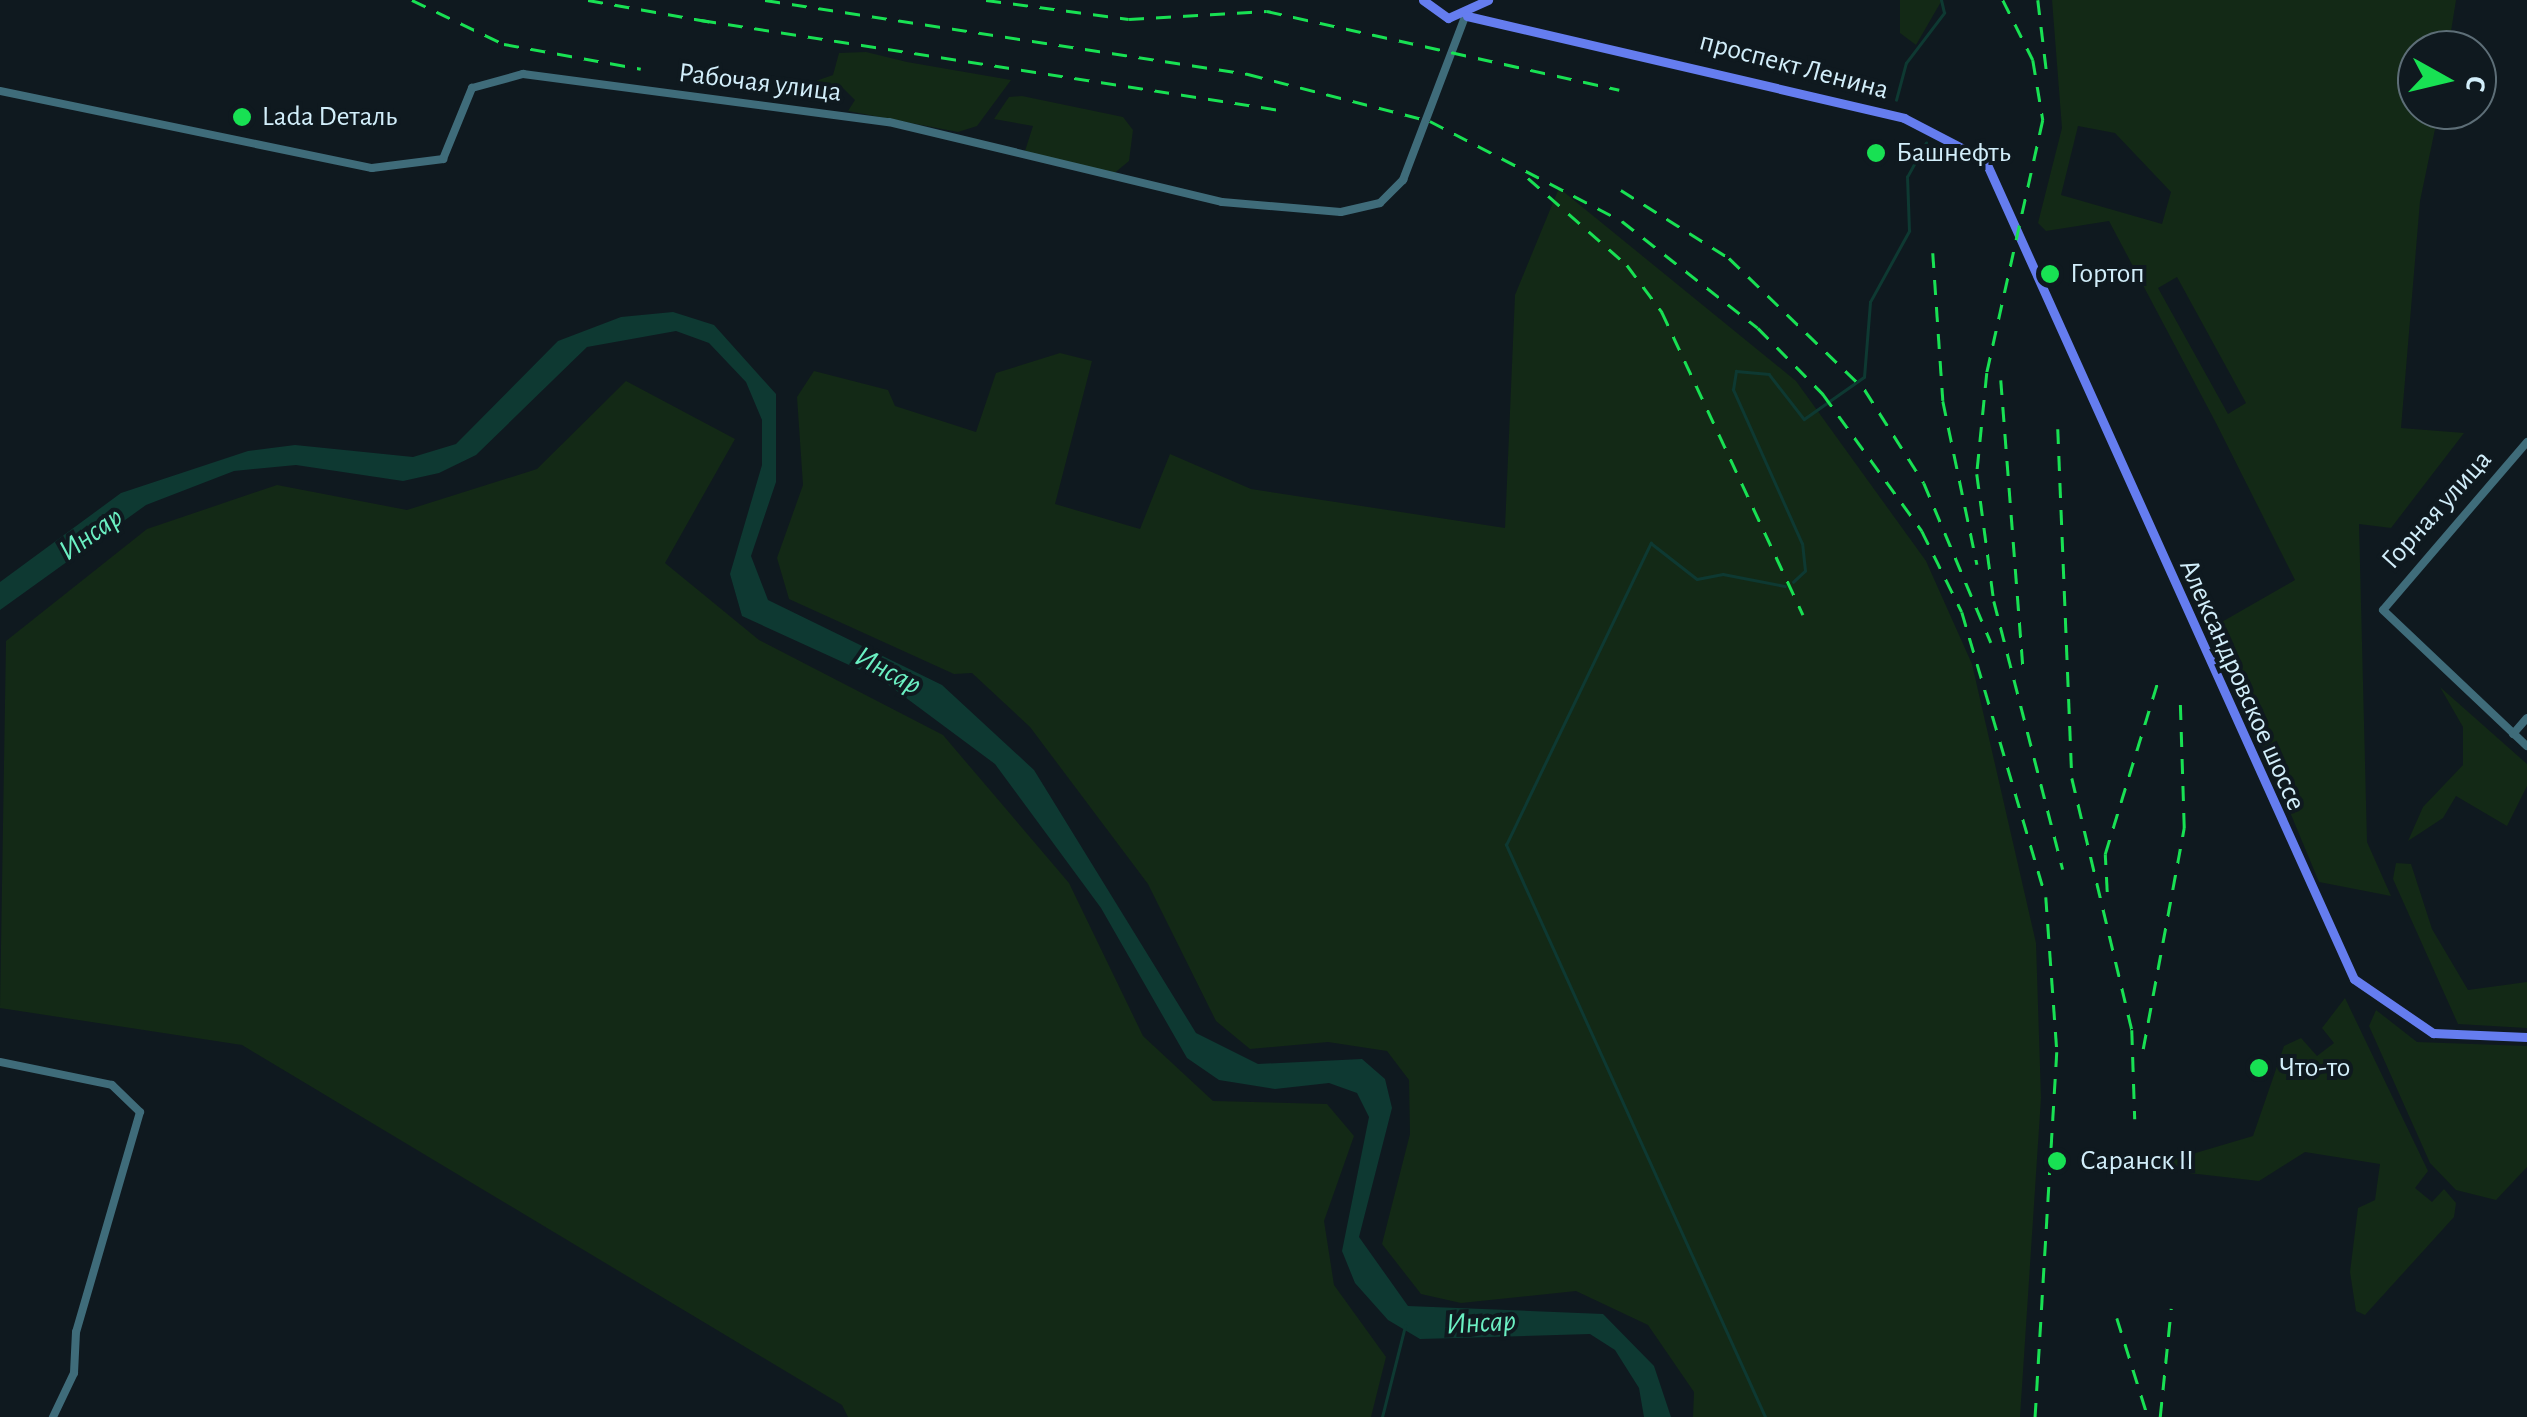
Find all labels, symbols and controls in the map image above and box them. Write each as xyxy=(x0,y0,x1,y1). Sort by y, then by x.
street label: проспект Ленина xyxy=(1696,25,1892,107)
north arrow xyxy=(2397,30,2497,130)
street label: Рабочая улица xyxy=(677,56,843,110)
text: С xyxy=(2460,74,2490,94)
place label: Lada Dеталь xyxy=(262,100,397,134)
marker: Lada Dеталь xyxy=(231,106,253,128)
place label: Башнефть xyxy=(1896,136,2011,170)
marker: Башнефть xyxy=(1865,142,1887,164)
place label: Гортоп xyxy=(2070,257,2145,291)
marker: Гортоп xyxy=(2039,263,2061,285)
street label: Горная улица xyxy=(2375,444,2499,576)
water label: Инсар xyxy=(52,499,130,569)
street label: Александровское шоссе xyxy=(2171,554,2313,816)
water label: Инсар xyxy=(849,639,927,703)
place label: Что-то xyxy=(2279,1051,2350,1085)
marker: Что-то xyxy=(2248,1057,2270,1079)
place label: Саранск II xyxy=(2080,1144,2194,1178)
marker: Саранск II xyxy=(2044,1148,2070,1174)
water label: Инсар xyxy=(1445,1303,1517,1343)

